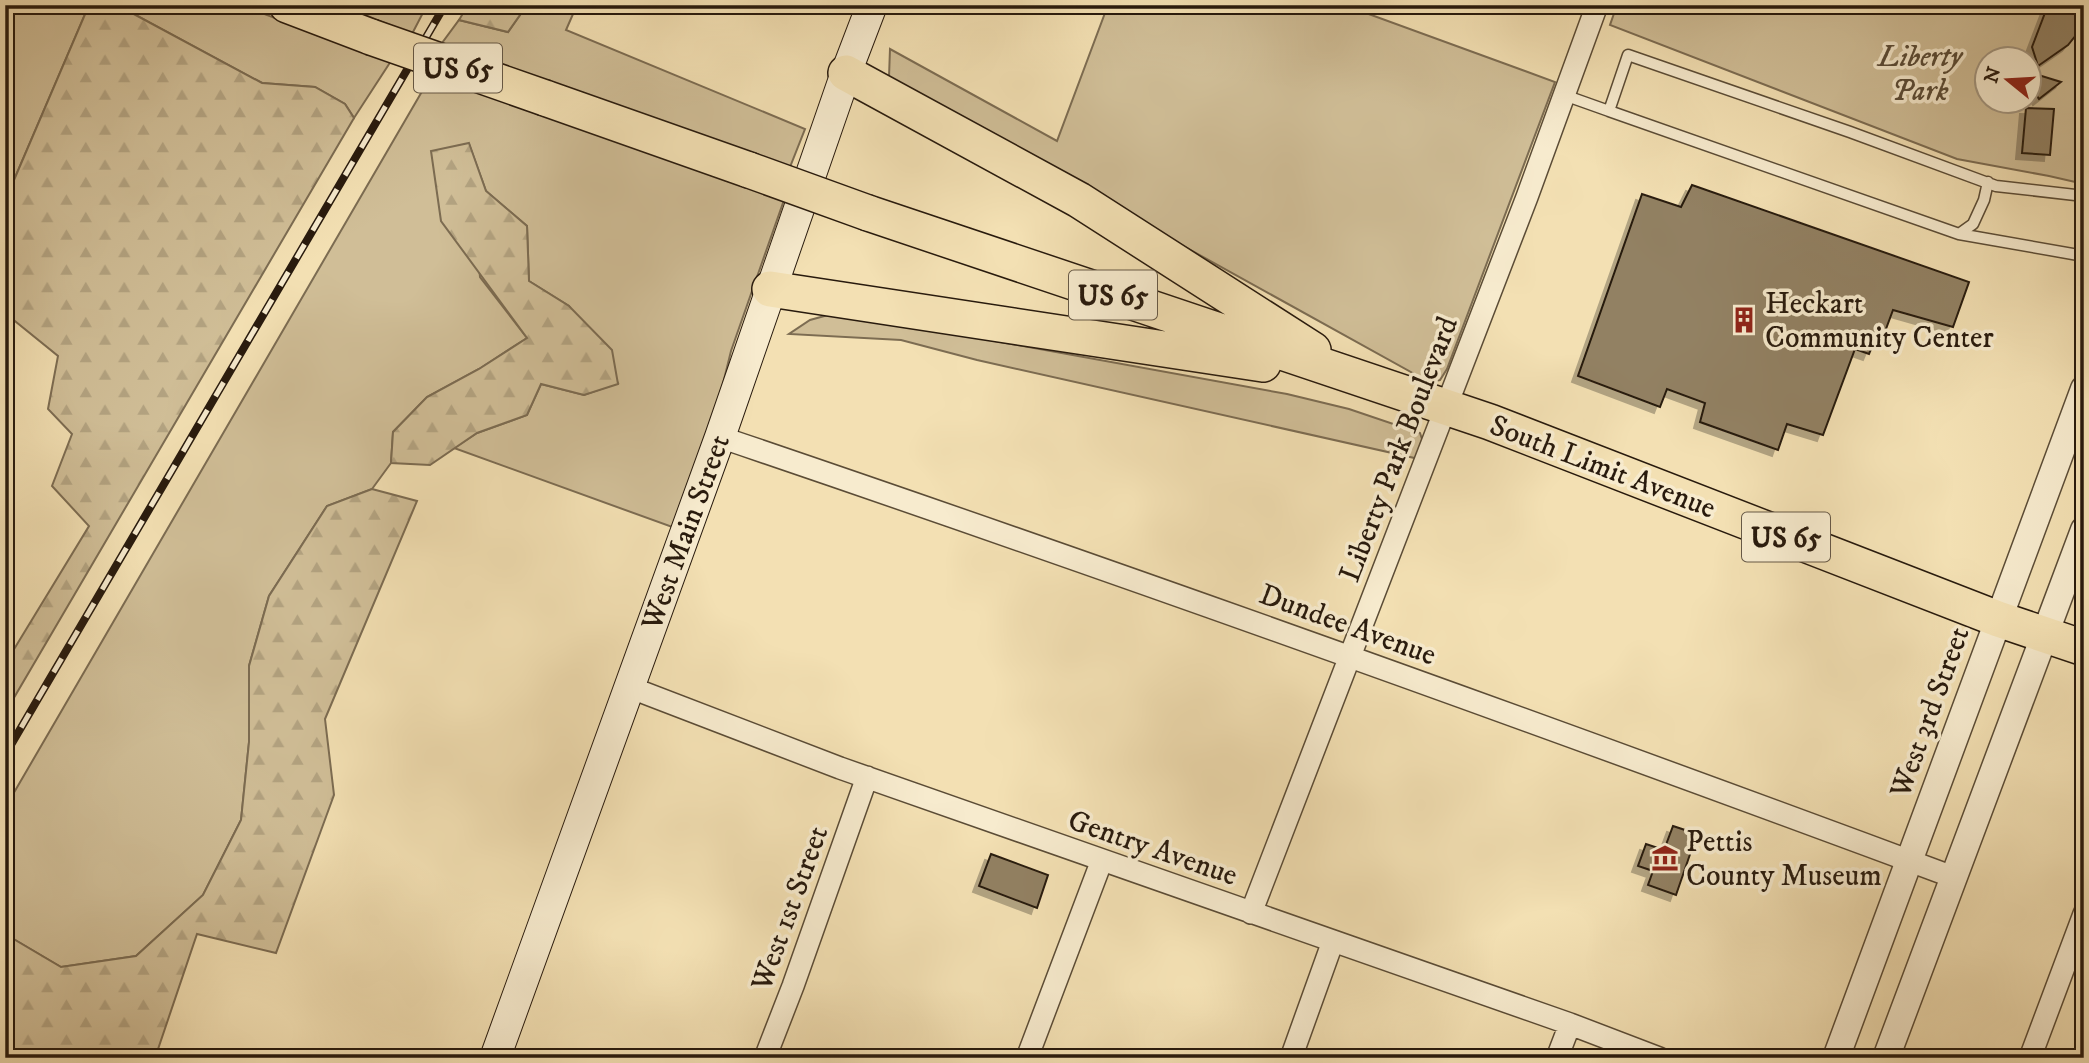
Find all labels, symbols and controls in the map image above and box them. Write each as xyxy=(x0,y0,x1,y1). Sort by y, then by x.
park label: Liberty Park xyxy=(1876,39,1964,110)
road number: US 65 xyxy=(414,43,502,92)
north arrow xyxy=(1974,46,2044,116)
text: N xyxy=(1980,64,2007,86)
road number: US 65 xyxy=(1069,270,1157,320)
place label: Heckart Community Center xyxy=(1765,286,1994,357)
building icon: Heckart Community Center xyxy=(1729,305,1759,335)
street label: Liberty Park Boulevard xyxy=(1332,312,1467,587)
street label: South Limit Avenue xyxy=(1484,407,1720,527)
street label: West Main Street xyxy=(634,430,739,636)
road number: US 65 xyxy=(1742,512,1830,562)
street label: Dundee Avenue xyxy=(1254,576,1441,674)
street label: West 3rd Street xyxy=(1882,622,1978,804)
street label: Gentry Avenue xyxy=(1063,802,1242,895)
street label: West 1st Street xyxy=(743,821,837,997)
place label: Pettis County Museum xyxy=(1686,824,1882,895)
museum icon: Pettis County Museum xyxy=(1650,843,1680,873)

